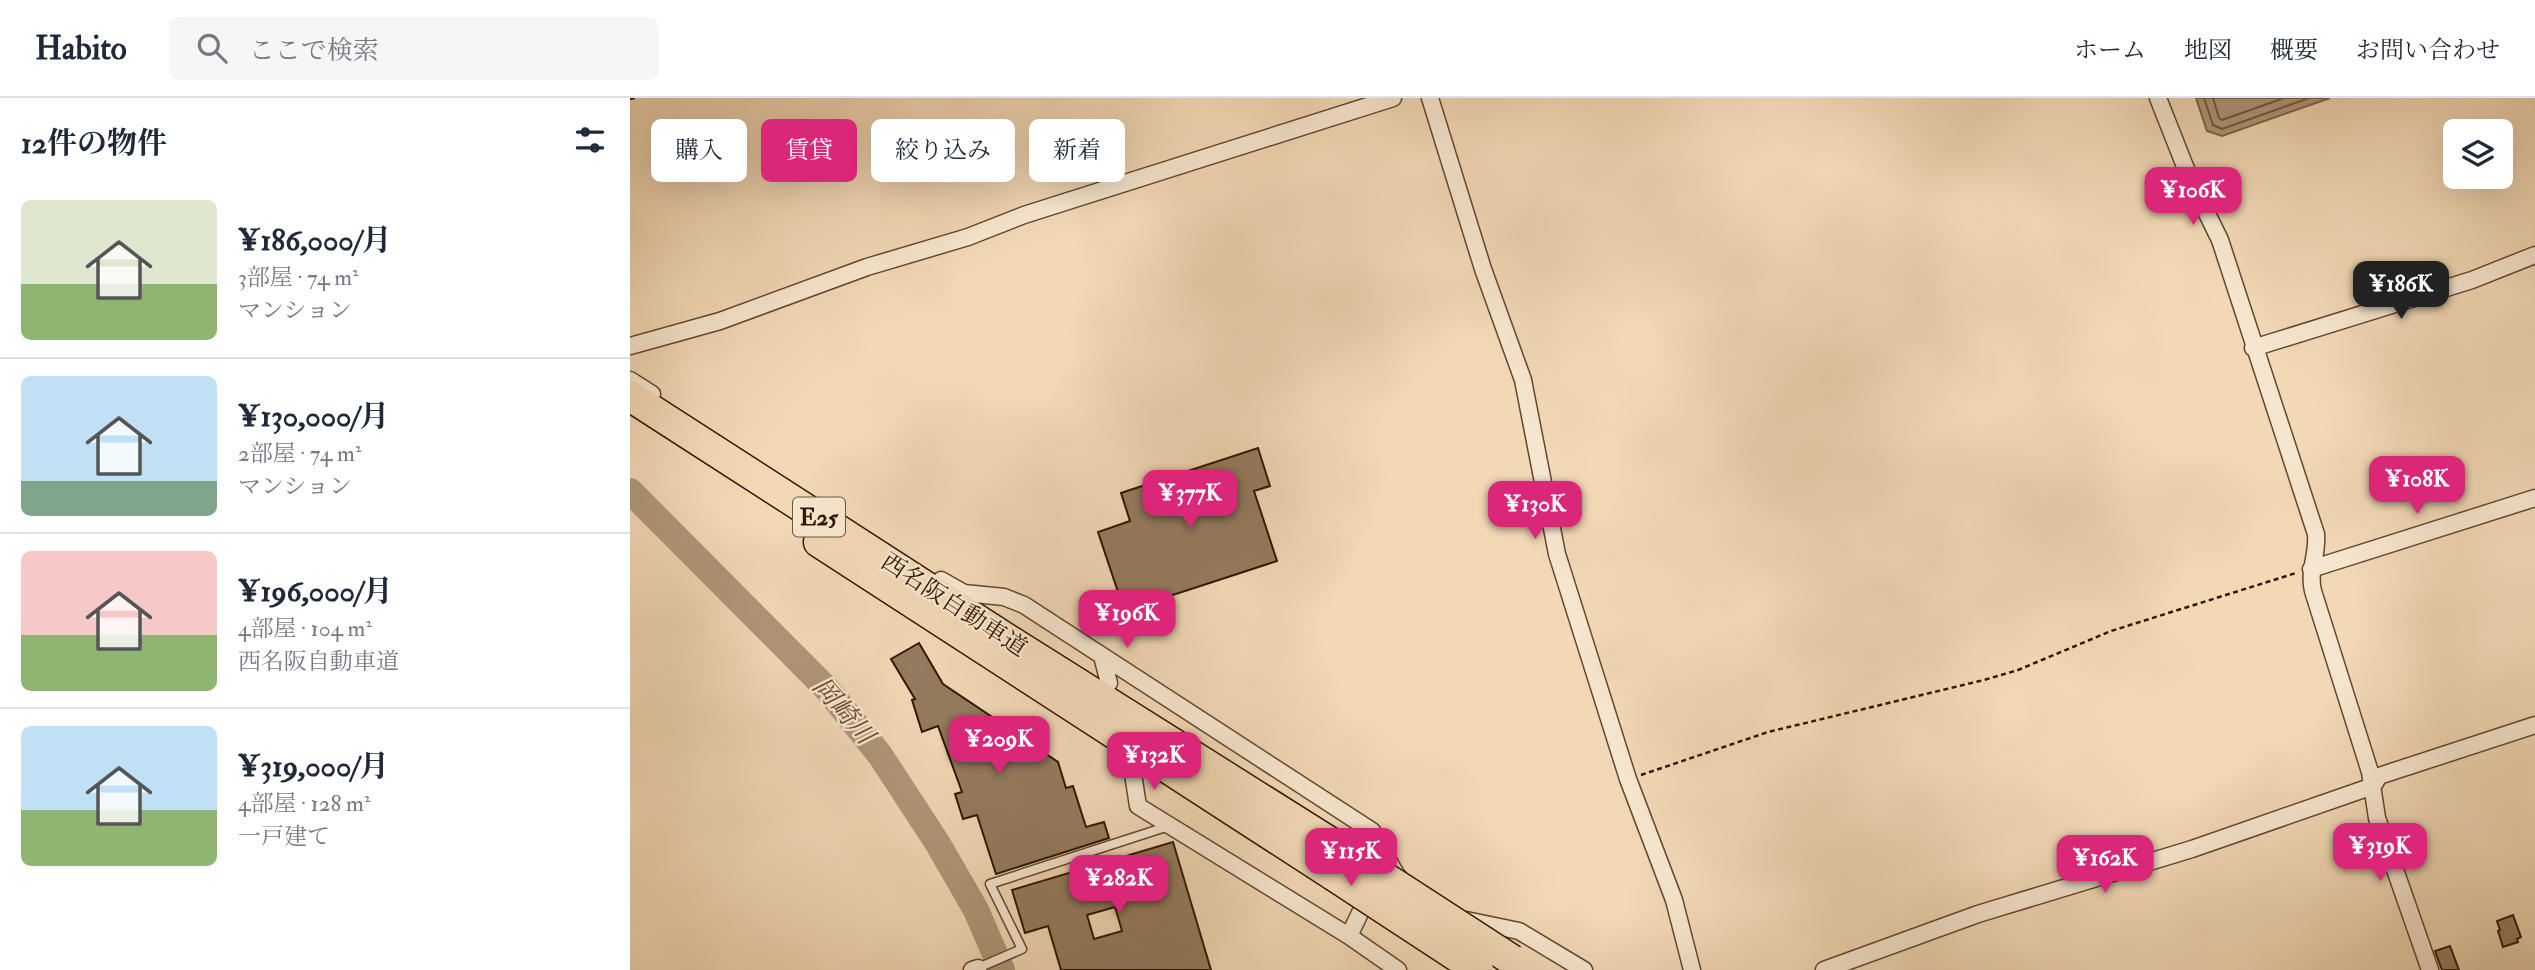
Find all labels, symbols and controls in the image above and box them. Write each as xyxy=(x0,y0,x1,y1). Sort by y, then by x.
search box xyxy=(169,17,659,80)
text: Habito xyxy=(35,28,127,69)
icon: search xyxy=(193,29,231,67)
text: ここで検索 xyxy=(249,35,379,67)
text: ホーム xyxy=(2074,35,2146,66)
text: 地図 xyxy=(2184,35,2232,66)
text: 概要 xyxy=(2270,35,2318,66)
text: お問い合わせ xyxy=(2356,35,2500,66)
chip: 購入 xyxy=(651,119,747,182)
chip: 賃貸 xyxy=(761,119,857,182)
chip: 絞り込み xyxy=(871,119,1015,182)
chip: 新着 xyxy=(1029,119,1125,182)
map controls xyxy=(2443,119,2513,189)
button: layers xyxy=(2443,119,2513,189)
icon: filters xyxy=(571,121,609,159)
text: 12件の物件 xyxy=(21,125,167,162)
pin: ¥106K xyxy=(2144,167,2242,227)
text: ¥106K xyxy=(2161,175,2225,204)
text: ¥186,000/月 xyxy=(238,222,392,259)
icon: home xyxy=(77,228,161,312)
pin: ¥186K xyxy=(2352,262,2450,321)
text: 3部屋 · 74 m² xyxy=(238,263,359,292)
text: ¥186K xyxy=(2369,269,2433,298)
text: マンション xyxy=(238,296,352,325)
text: ¥130,000/月 xyxy=(238,398,389,435)
icon: home xyxy=(77,404,161,488)
text: 2部屋 · 74 m² xyxy=(238,439,361,468)
pin: ¥108K xyxy=(2368,456,2466,516)
text: ¥108K xyxy=(2385,464,2449,493)
pin: ¥377K xyxy=(1141,470,1239,530)
text: マンション xyxy=(238,472,352,501)
text: ¥377K xyxy=(1158,478,1222,507)
pin: ¥130K xyxy=(1486,482,1584,541)
text: ¥130K xyxy=(1504,489,1566,518)
road number: E25 xyxy=(793,498,845,536)
street label: 西名阪自動車道 xyxy=(875,546,1033,664)
text: ¥196,000/月 xyxy=(238,573,393,610)
icon: home xyxy=(77,579,161,663)
pin: ¥196K xyxy=(1078,590,1176,650)
text: ¥196K xyxy=(1095,598,1159,627)
text: 4部屋 · 104 m² xyxy=(238,614,372,643)
text: 西名阪自動車道 xyxy=(238,647,399,676)
water label: 岡崎川 xyxy=(805,671,883,753)
pin: ¥209K xyxy=(950,716,1048,776)
text: ¥209K xyxy=(965,724,1033,753)
pin: ¥132K xyxy=(1105,732,1203,792)
text: ¥132K xyxy=(1123,740,1185,769)
text: ¥319,000/月 xyxy=(238,748,389,785)
icon: home xyxy=(77,754,161,838)
text: 4部屋 · 128 m² xyxy=(238,789,370,818)
text: 一戸建て xyxy=(238,822,330,851)
pin: ¥319K xyxy=(2331,824,2429,883)
pin: ¥115K xyxy=(1302,828,1400,888)
text: ¥319K xyxy=(2349,831,2411,860)
text: ¥115K xyxy=(1321,836,1381,865)
pin: ¥162K xyxy=(2056,836,2154,895)
text: ¥162K xyxy=(2073,843,2137,872)
pin: ¥282K xyxy=(1070,856,1168,915)
text: ¥282K xyxy=(1085,863,1153,892)

